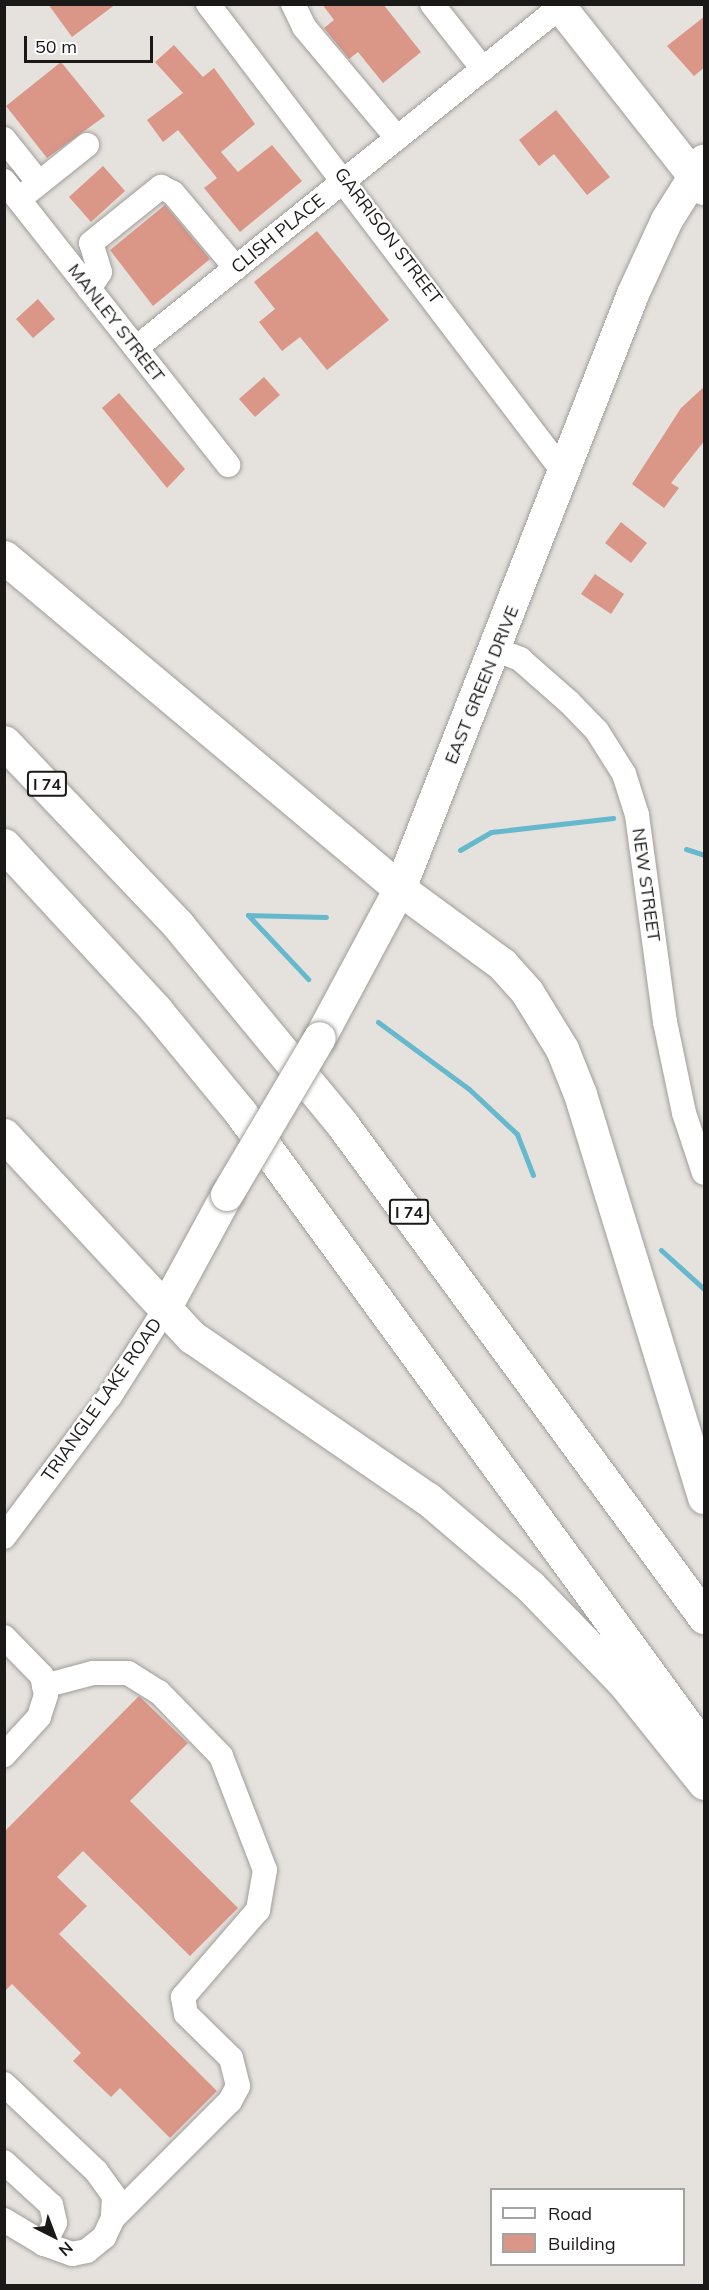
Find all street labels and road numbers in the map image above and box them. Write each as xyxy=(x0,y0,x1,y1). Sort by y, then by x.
street label: GARRISON STREET xyxy=(330,163,446,309)
street label: CLISH PLACE xyxy=(227,190,329,278)
street label: MANLEY STREET xyxy=(63,260,169,386)
street label: EAST GREEN DRIVE xyxy=(440,603,524,767)
road number: I 74 xyxy=(26,771,68,797)
street label: NEW STREET xyxy=(627,827,665,943)
road number: I 74 xyxy=(388,1199,430,1225)
street label: TRIANGLE LAKE ROAD xyxy=(37,1314,167,1486)

